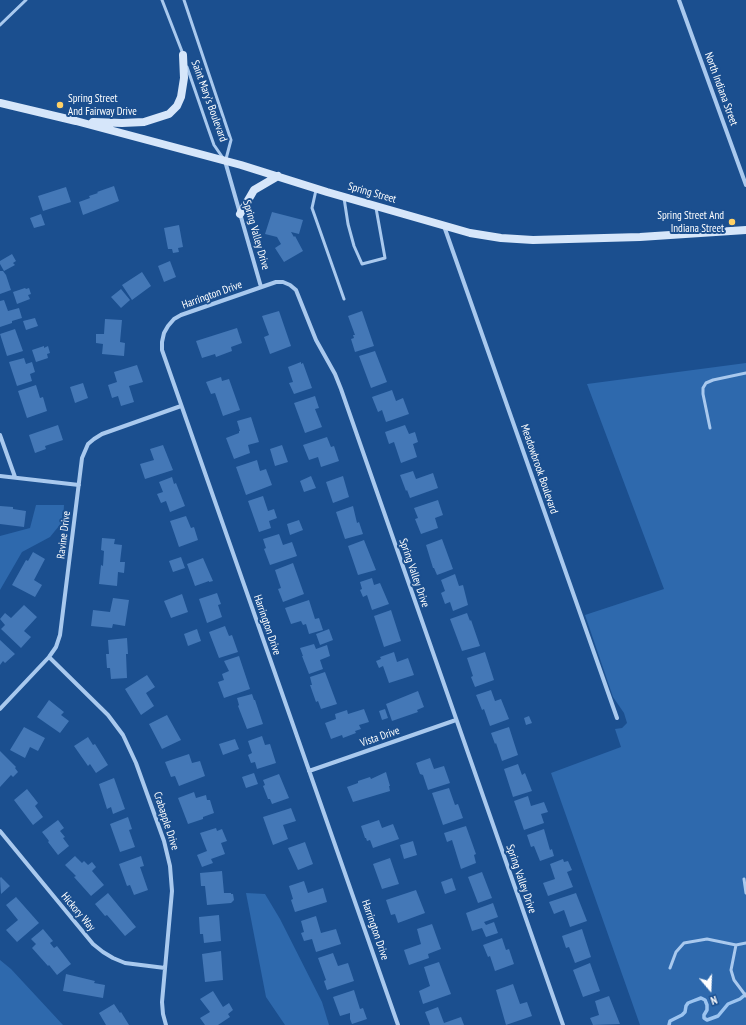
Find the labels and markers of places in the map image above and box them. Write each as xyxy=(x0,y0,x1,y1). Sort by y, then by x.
place label: Spring Street And Fairway Drive xyxy=(68,92,137,118)
marker: Spring Street And Fairway Drive xyxy=(55,100,65,110)
place label: Spring Street And Indiana Street xyxy=(657,209,724,235)
marker: Spring Street And Indiana Street xyxy=(727,217,737,227)

